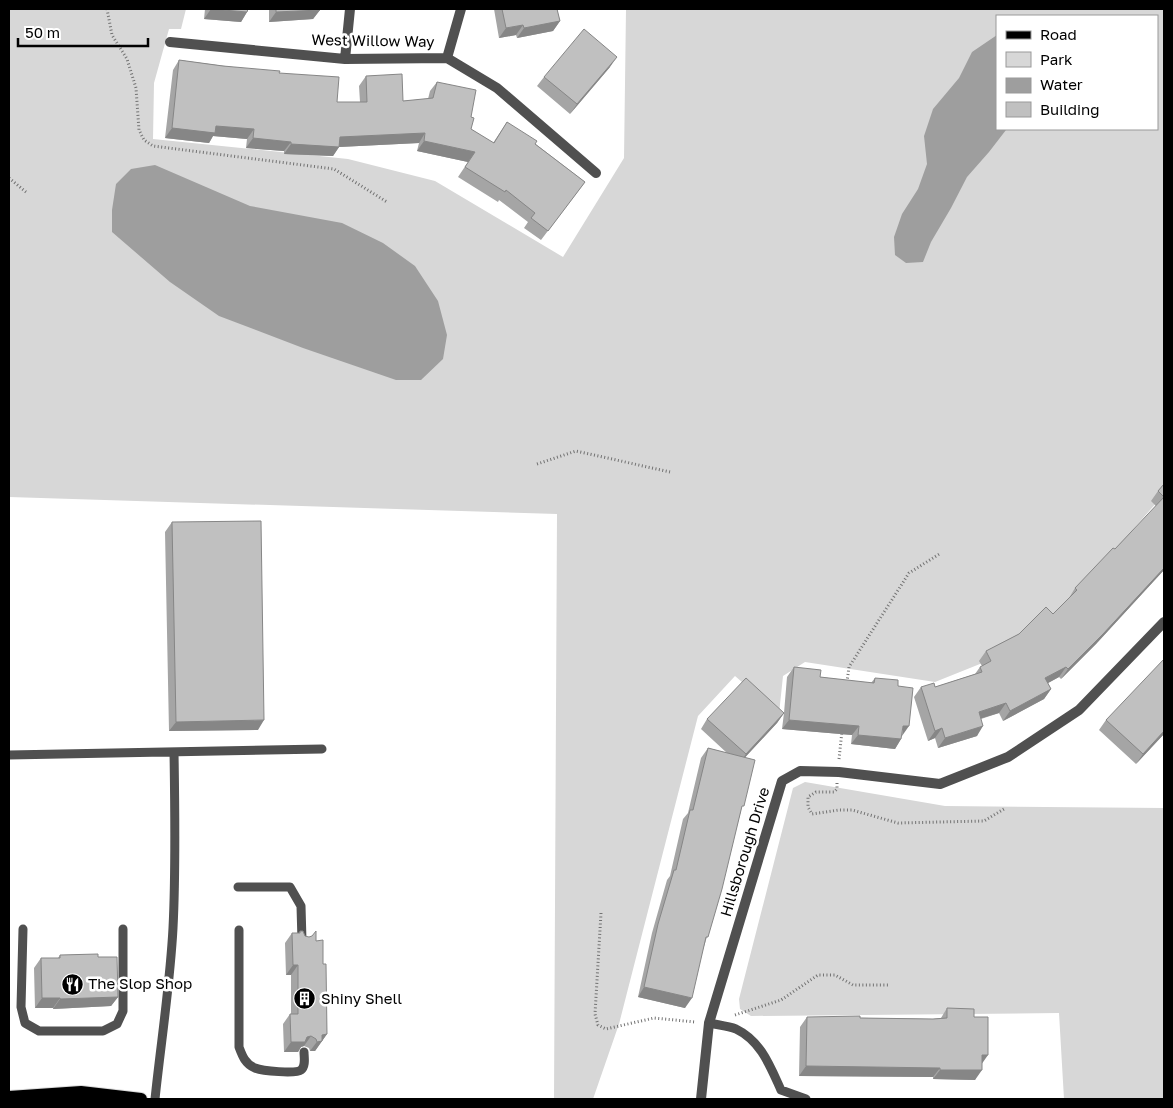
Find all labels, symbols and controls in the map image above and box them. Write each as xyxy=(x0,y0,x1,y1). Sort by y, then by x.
scale bar xyxy=(18,15,148,47)
legend xyxy=(996,15,1158,130)
text: 50 m xyxy=(25,23,60,41)
text: Road xyxy=(1040,25,1077,43)
street label: West Willow Way xyxy=(311,30,435,50)
text: Park xyxy=(1040,50,1073,68)
text: Water xyxy=(1040,75,1083,93)
text: Building xyxy=(1040,100,1100,118)
street label: Hillsborough Drive xyxy=(716,785,772,919)
restaurant icon: The Slop Shop xyxy=(60,972,84,996)
place label: The Slop Shop xyxy=(88,974,192,992)
building icon: Shiny Shell xyxy=(293,987,317,1011)
place label: Shiny Shell xyxy=(321,989,402,1007)

